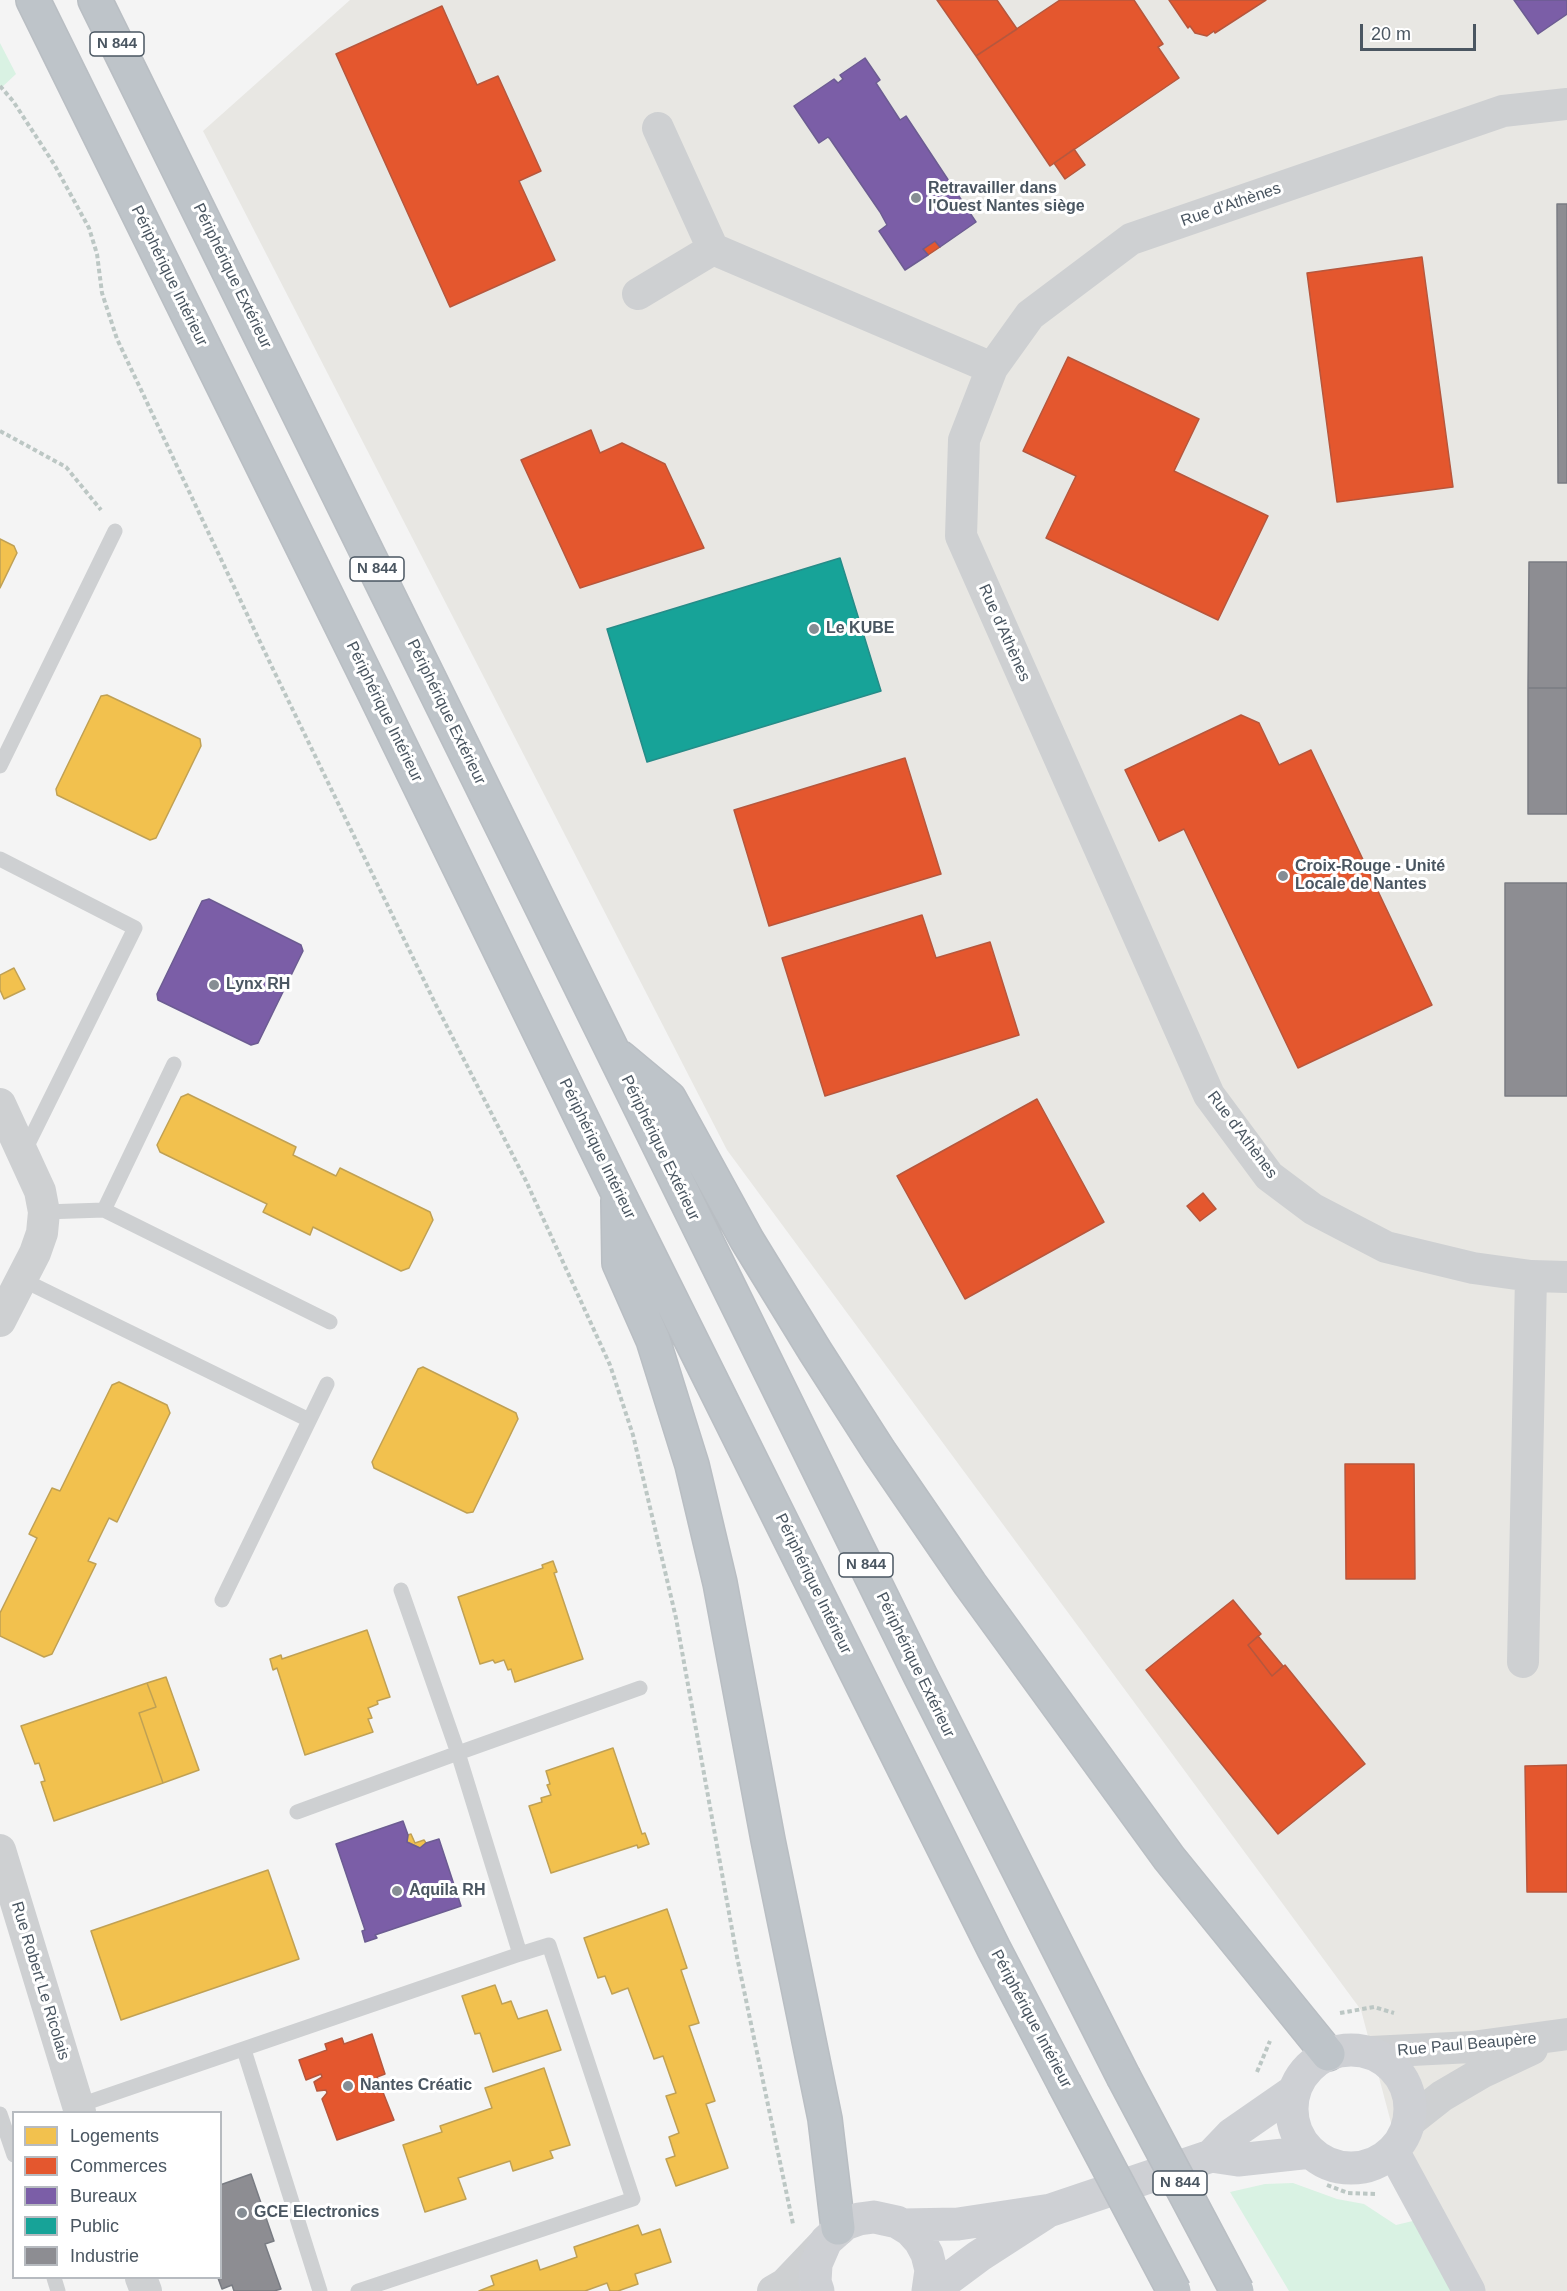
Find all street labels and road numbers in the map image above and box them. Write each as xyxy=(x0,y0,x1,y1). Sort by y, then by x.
road number: N 844 xyxy=(90,32,144,56)
street label: Rue d'Athènes xyxy=(1178,179,1284,231)
street label: Périphérique Extérieur xyxy=(188,200,276,352)
street label: Périphérique Intérieur xyxy=(127,203,211,349)
road number: N 844 xyxy=(350,557,404,581)
street label: Rue d'Athènes xyxy=(974,581,1034,685)
street label: Périphérique Extérieur xyxy=(402,636,490,788)
street label: Périphérique Intérieur xyxy=(342,639,426,785)
street label: Périphérique Extérieur xyxy=(616,1072,704,1224)
street label: Périphérique Intérieur xyxy=(555,1076,639,1222)
street label: Rue d'Athènes xyxy=(1203,1088,1281,1182)
street label: Périphérique Intérieur xyxy=(771,1511,855,1657)
road number: N 844 xyxy=(839,1553,893,1577)
street label: Périphérique Extérieur xyxy=(871,1589,959,1741)
street label: Rue Robert Le Ricolais xyxy=(7,1900,73,2062)
street label: Périphérique Intérieur xyxy=(986,1947,1076,2091)
street label: Rue Paul Beaupère xyxy=(1397,2029,1537,2061)
road number: N 844 xyxy=(1153,2171,1207,2195)

